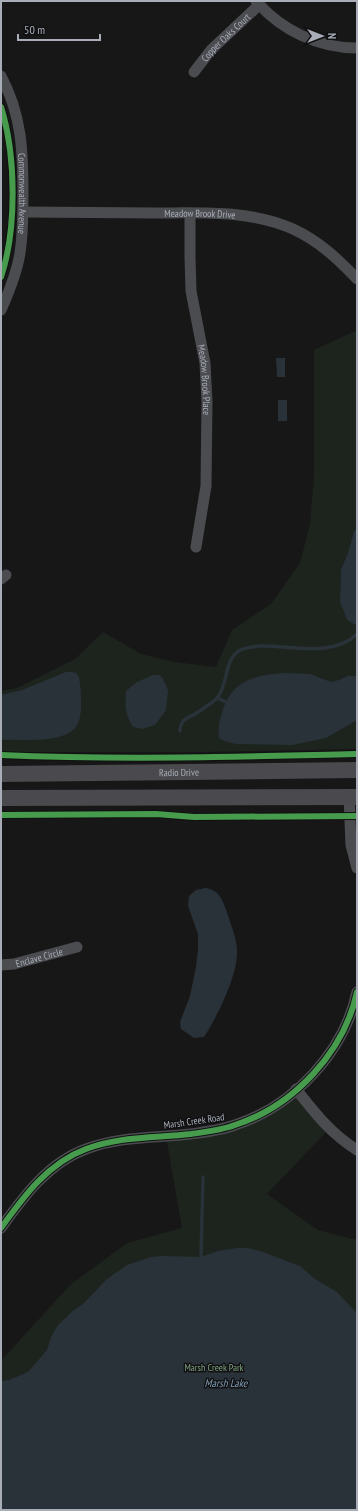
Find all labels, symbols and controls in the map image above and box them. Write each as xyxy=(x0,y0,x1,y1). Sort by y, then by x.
street label: Copper Oaks Court xyxy=(198,10,253,64)
scale bar xyxy=(18,16,100,42)
north arrow xyxy=(302,16,342,56)
text: 50 m xyxy=(24,22,45,37)
text: N xyxy=(325,33,339,39)
street label: Commonwealth Avenue xyxy=(15,153,30,234)
street label: Meadow Brook Drive xyxy=(164,206,236,221)
street label: Meadow Brook Place xyxy=(195,343,214,415)
street label: Radio Drive xyxy=(159,765,199,779)
street label: Enclave Circle xyxy=(14,945,64,970)
street label: Marsh Creek Road xyxy=(163,1110,225,1132)
park label: Marsh Creek Park xyxy=(185,1361,244,1374)
water label: Marsh Lake xyxy=(205,1376,249,1390)

